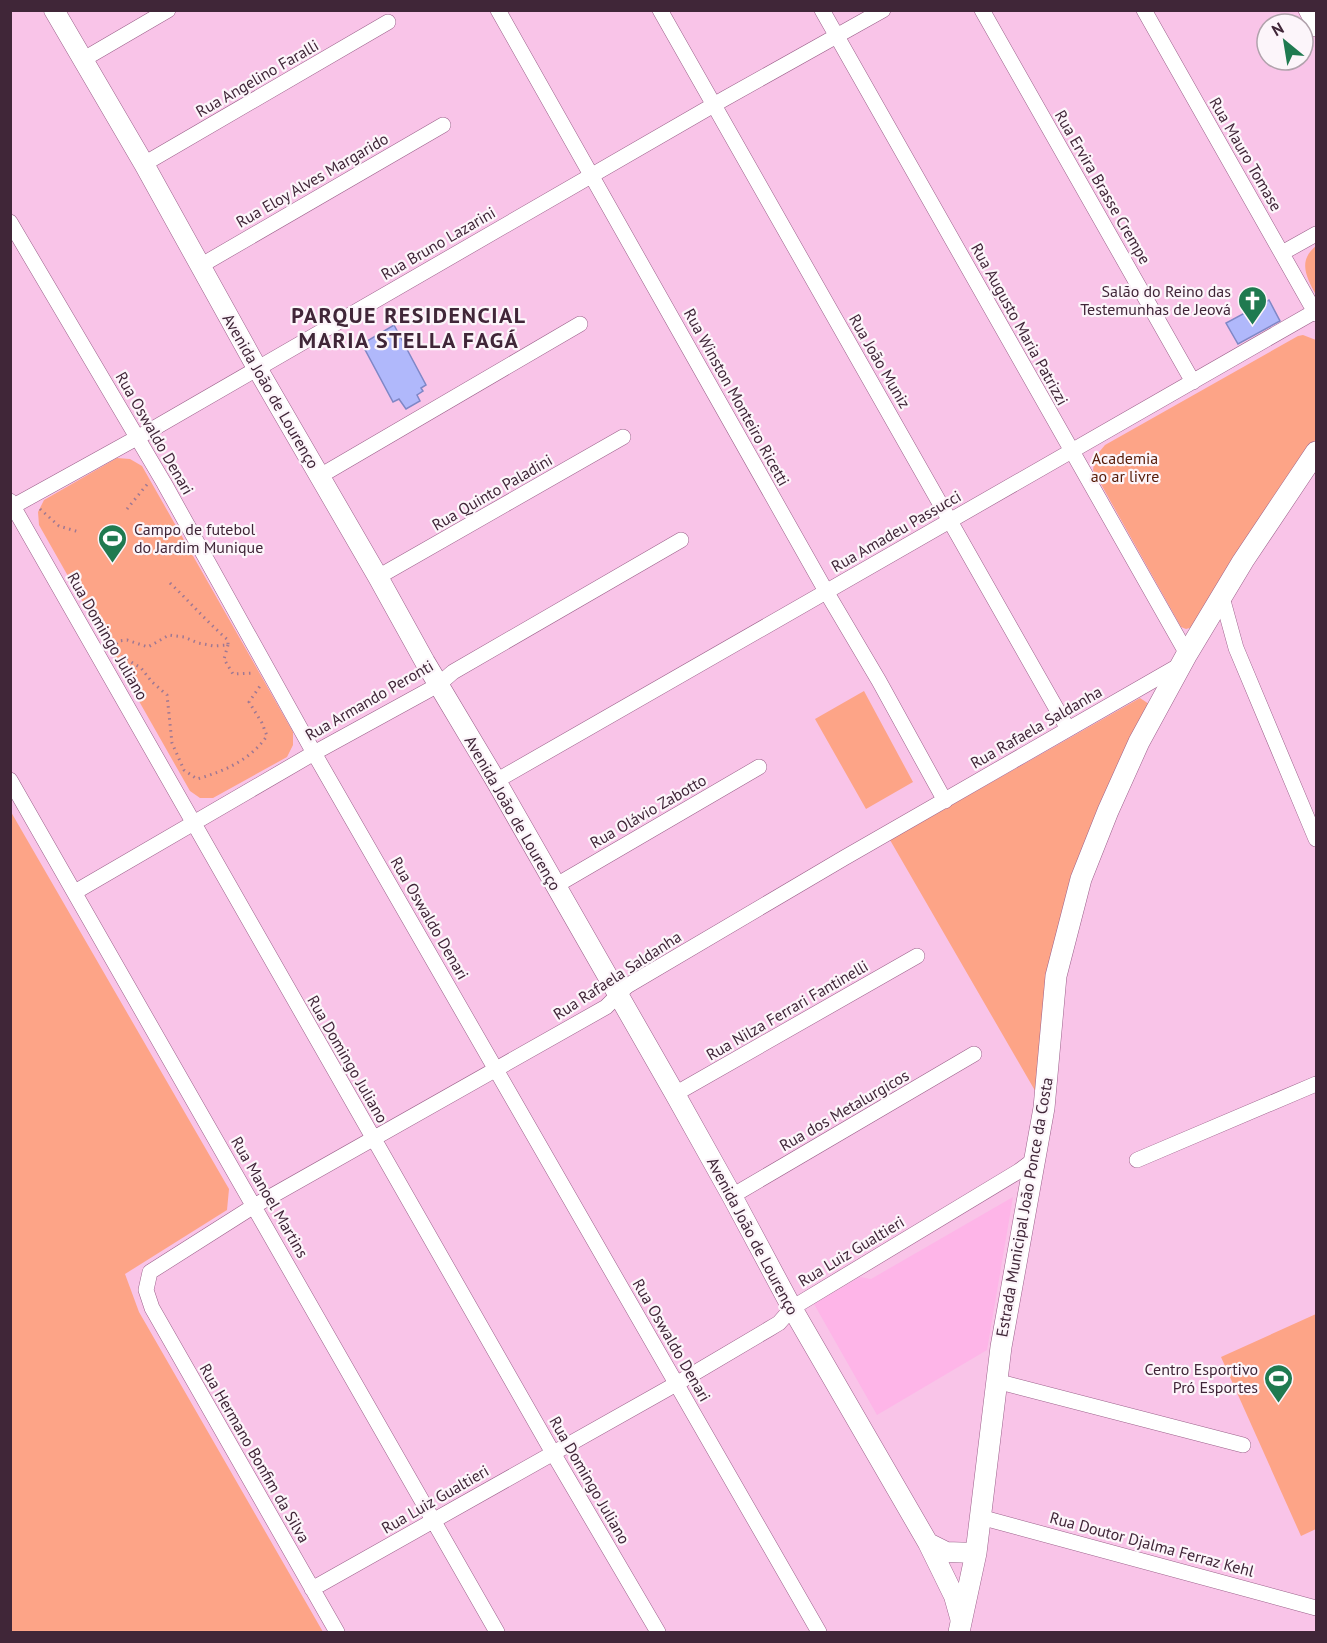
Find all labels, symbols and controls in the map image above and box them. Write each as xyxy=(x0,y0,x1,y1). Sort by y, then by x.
north arrow xyxy=(1255,12,1315,72)
text: N xyxy=(1268,18,1287,40)
street label: Rua Angelino Faralli xyxy=(192,35,322,121)
street label: Rua Mauro Tomase xyxy=(1205,93,1287,215)
street label: Rua Ervira Brasse Crempe xyxy=(1051,106,1155,268)
street label: Rua Eloy Alves Margarido xyxy=(232,128,392,232)
street label: Rua Bruno Lazarini xyxy=(377,202,499,284)
street label: Rua Augusto Maria Patrizzi xyxy=(967,239,1073,409)
place label: Salão do Reino das Testemunhas de Jeová xyxy=(1080,281,1231,319)
church icon: Salão do Reino das Testemunhas de Jeová xyxy=(1236,284,1268,326)
district label: PARQUE RESIDENCIAL MARIA STELLA FAGÁ xyxy=(291,301,527,354)
street label: Rua Winston Monteiro Ricetti xyxy=(680,305,794,489)
street label: Avenida João de Lourenço xyxy=(218,310,324,472)
street label: Rua João Muniz xyxy=(845,310,915,412)
street label: Rua Oswaldo Denari xyxy=(112,368,198,498)
park label: Academia ao ar livre xyxy=(1091,448,1159,486)
street label: Rua Quinto Paladini xyxy=(428,449,556,535)
street label: Rua Amadeu Passucci xyxy=(828,486,964,576)
place label: Campo de futebol do Jardim Munique xyxy=(134,519,263,557)
sports icon: Campo de futebol do Jardim Munique xyxy=(97,522,129,564)
street label: Rua Domingo Juliano xyxy=(63,569,153,703)
street label: Rua Armando Peronti xyxy=(301,655,437,745)
street label: Rua Rafaela Saldanha xyxy=(967,681,1105,773)
street label: Avenida João de Lourenço xyxy=(460,732,566,894)
street label: Rua Olávio Zabotto xyxy=(586,770,710,852)
street label: Rua Oswaldo Denari xyxy=(387,853,473,983)
street label: Rua Rafaela Saldanha xyxy=(549,926,685,1024)
street label: Rua Nilza Ferrari Fantinelli xyxy=(702,955,872,1065)
street label: Rua Domingo Juliano xyxy=(303,992,393,1126)
street label: Rua dos Metalurgicos xyxy=(776,1065,913,1155)
street label: Estrada Municipal João Ponce da Costa xyxy=(991,1076,1057,1338)
street label: Rua Manoel Martins xyxy=(227,1133,313,1262)
street label: Avenida João de Lourenço xyxy=(703,1154,803,1318)
street label: Rua Luiz Gualtieri xyxy=(794,1211,908,1291)
street label: Rua Oswaldo Denari xyxy=(629,1275,715,1405)
place label: Centro Esportivo Pró Esportes xyxy=(1145,1359,1258,1397)
street label: Rua Hermano Bonfim da Silva xyxy=(195,1360,315,1546)
sports icon: Centro Esportivo Pró Esportes xyxy=(1263,1362,1295,1404)
street label: Rua Domingo Juliano xyxy=(545,1413,635,1547)
street label: Rua Luiz Gualtieri xyxy=(378,1460,492,1538)
street label: Rua Doutor Djalma Ferraz Kehl xyxy=(1048,1507,1257,1581)

